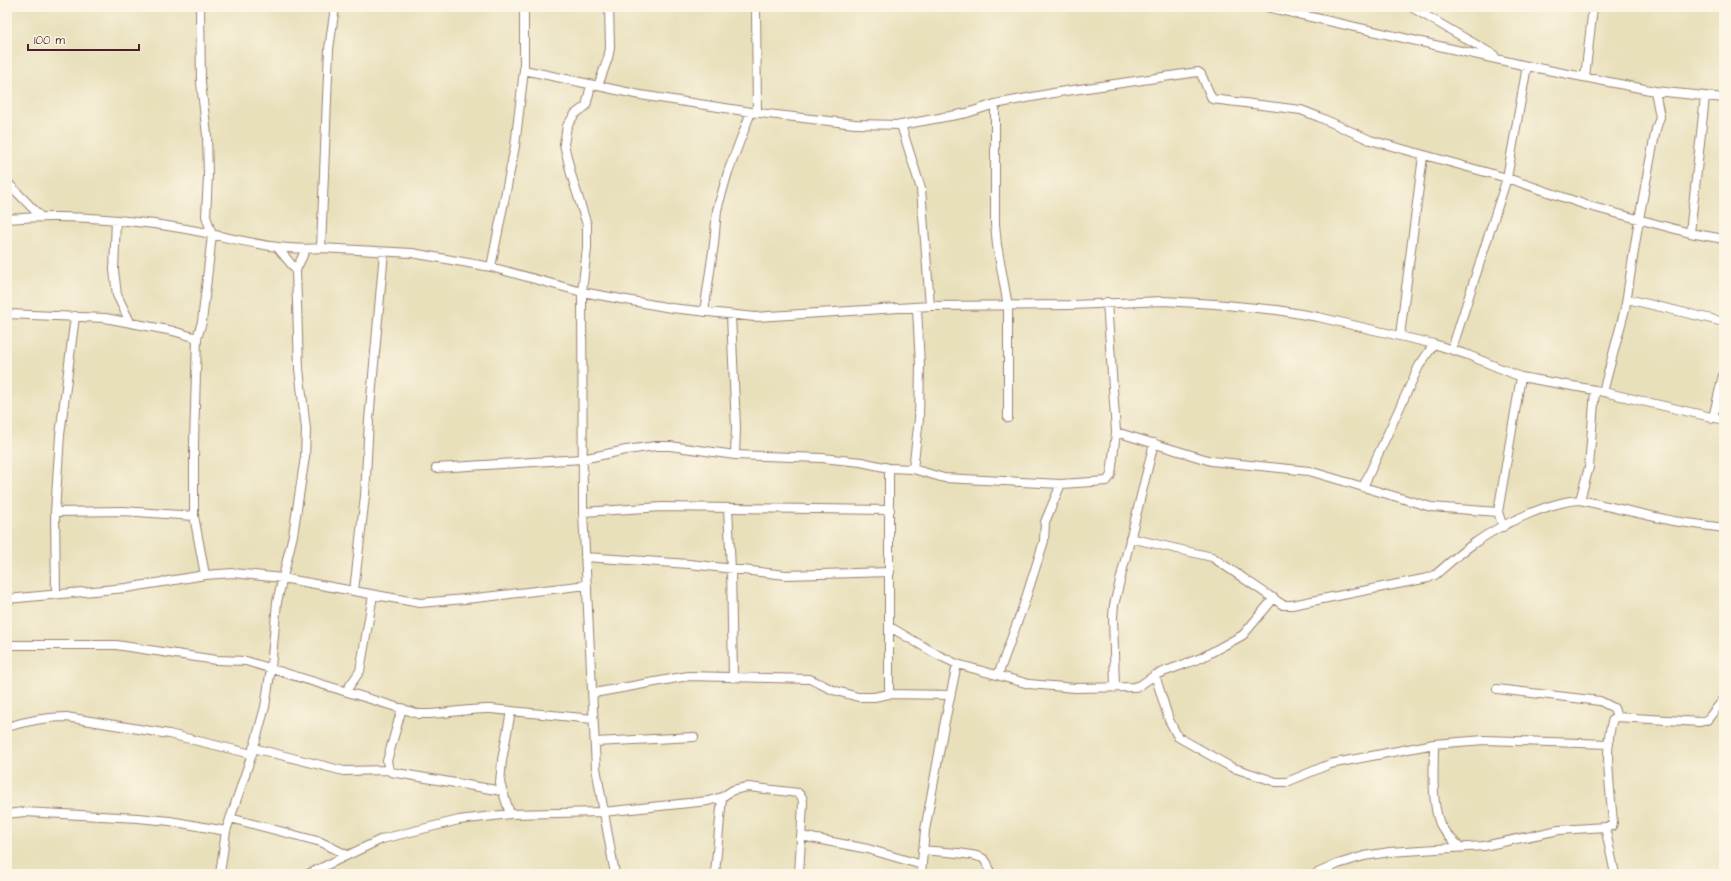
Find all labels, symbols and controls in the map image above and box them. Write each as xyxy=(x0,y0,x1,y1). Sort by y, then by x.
scale bar xyxy=(28,26,139,52)
text: 100 m xyxy=(34,32,65,49)

